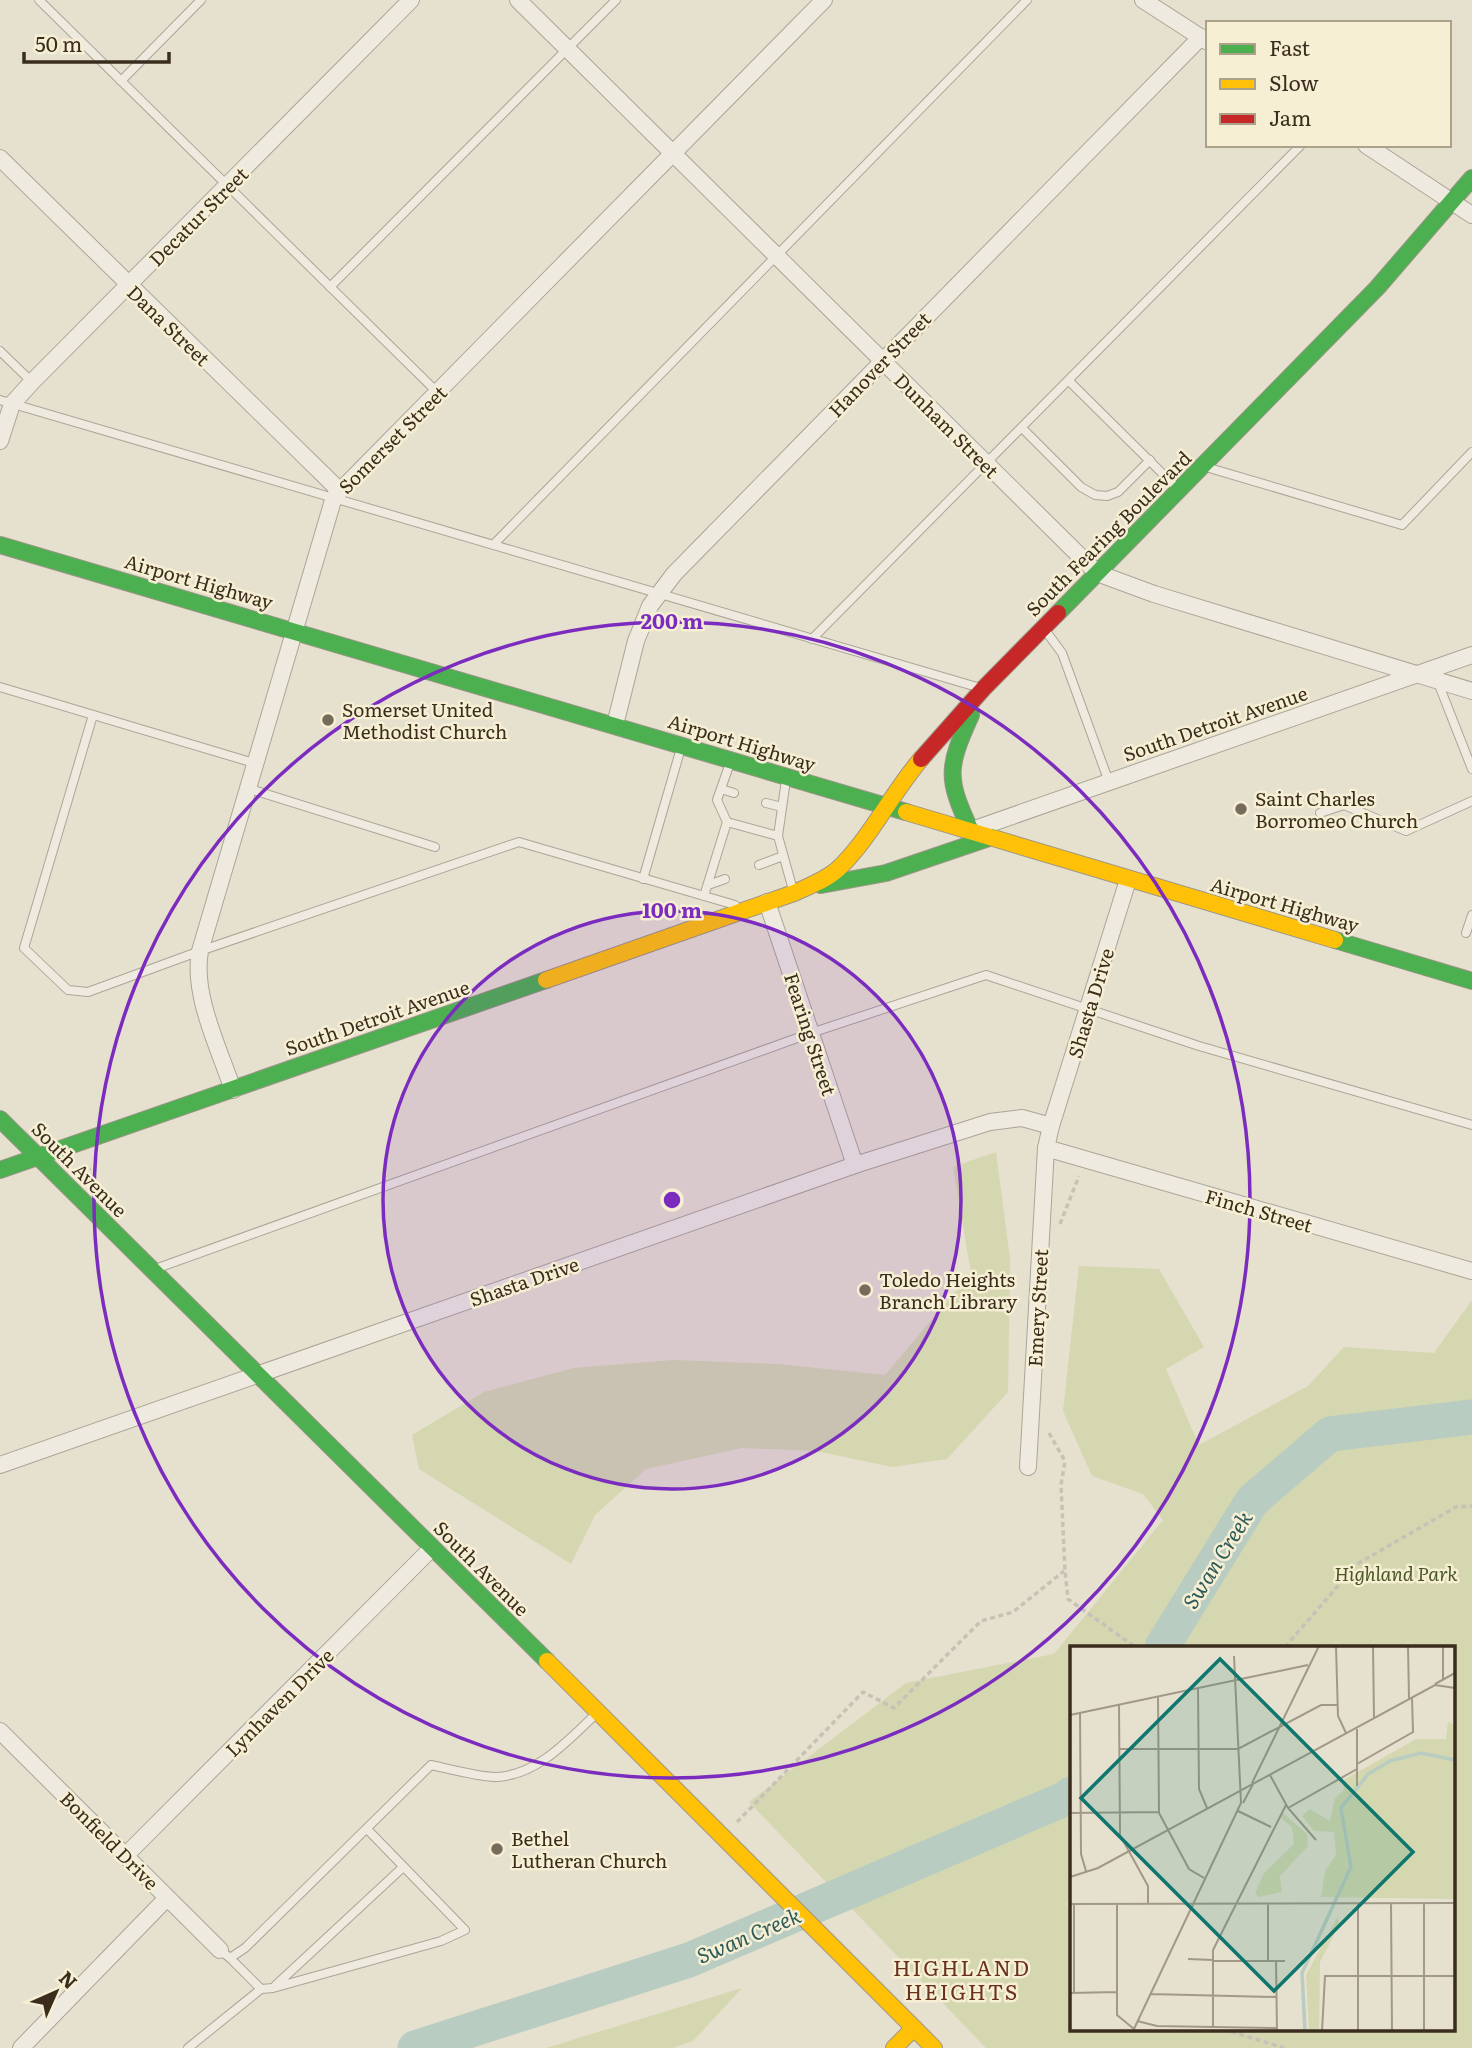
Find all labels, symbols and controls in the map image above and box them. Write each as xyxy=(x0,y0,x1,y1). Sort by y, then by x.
scale bar xyxy=(24,21,170,65)
legend xyxy=(1206,21,1451,147)
text: 50 m xyxy=(35,27,82,58)
text: Fast xyxy=(1269,31,1310,62)
text: Slow xyxy=(1269,66,1319,97)
text: Jam xyxy=(1269,101,1311,132)
street label: Decatur Street xyxy=(142,160,254,272)
street label: Dana Street xyxy=(121,278,217,372)
street label: Hanover Street xyxy=(821,305,937,423)
street label: Dunham Street xyxy=(888,366,1006,484)
street label: Somerset Street xyxy=(331,378,453,500)
street label: South Fearing Boulevard xyxy=(1019,444,1197,622)
street label: Airport Highway xyxy=(121,546,277,616)
text: 200 m xyxy=(641,604,703,635)
street label: South Detroit Avenue xyxy=(1119,678,1311,768)
place label: Somerset United Methodist Church xyxy=(342,695,507,745)
street label: Airport Highway xyxy=(665,706,819,778)
marker: Somerset United Methodist Church xyxy=(320,712,336,728)
place label: Saint Charles Borromeo Church xyxy=(1255,784,1418,834)
marker: Saint Charles Borromeo Church xyxy=(1233,801,1249,817)
street label: Airport Highway xyxy=(1207,869,1363,939)
text: 100 m xyxy=(642,893,702,924)
street label: Shasta Drive xyxy=(1060,944,1120,1062)
street label: Fearing Street xyxy=(778,969,844,1099)
street label: South Detroit Avenue xyxy=(281,972,473,1062)
street label: South Avenue xyxy=(26,1115,134,1223)
street label: Finch Street xyxy=(1202,1181,1316,1239)
centre of rings xyxy=(660,1188,684,1212)
street label: Emery Street xyxy=(1020,1248,1054,1368)
street label: Shasta Drive xyxy=(466,1249,582,1313)
place label: Toledo Heights Branch Library xyxy=(879,1265,1017,1315)
marker: Toledo Heights Branch Library xyxy=(857,1282,873,1298)
water label: Swan Creek xyxy=(1174,1504,1259,1614)
street label: South Avenue xyxy=(428,1514,536,1622)
park label: Highland Park xyxy=(1334,1559,1458,1587)
street label: Lynhaven Drive xyxy=(218,1641,340,1763)
inset map xyxy=(1070,1646,1454,2030)
street label: Bonfield Drive xyxy=(54,1784,166,1896)
place label: Bethel Lutheran Church xyxy=(511,1824,667,1874)
marker: Bethel Lutheran Church xyxy=(489,1841,505,1857)
water label: Swan Creek xyxy=(691,1898,805,1970)
district label: HIGHLAND HEIGHTS xyxy=(893,1951,1031,2006)
north arrow xyxy=(21,1957,91,2027)
text: N xyxy=(53,1964,84,1995)

